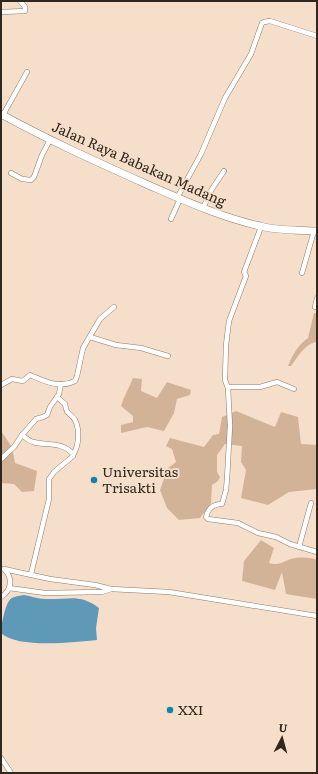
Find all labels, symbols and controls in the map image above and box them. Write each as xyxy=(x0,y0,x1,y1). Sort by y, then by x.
street label: Jalan Raya Babakan Madang xyxy=(49,116,230,211)
place label: Universitas Trisakti xyxy=(102,461,178,497)
marker: Universitas Trisakti xyxy=(89,475,99,485)
place label: XXI xyxy=(178,699,204,719)
marker: XXI xyxy=(165,705,175,715)
north arrow xyxy=(262,718,302,758)
text: U xyxy=(278,719,289,736)

